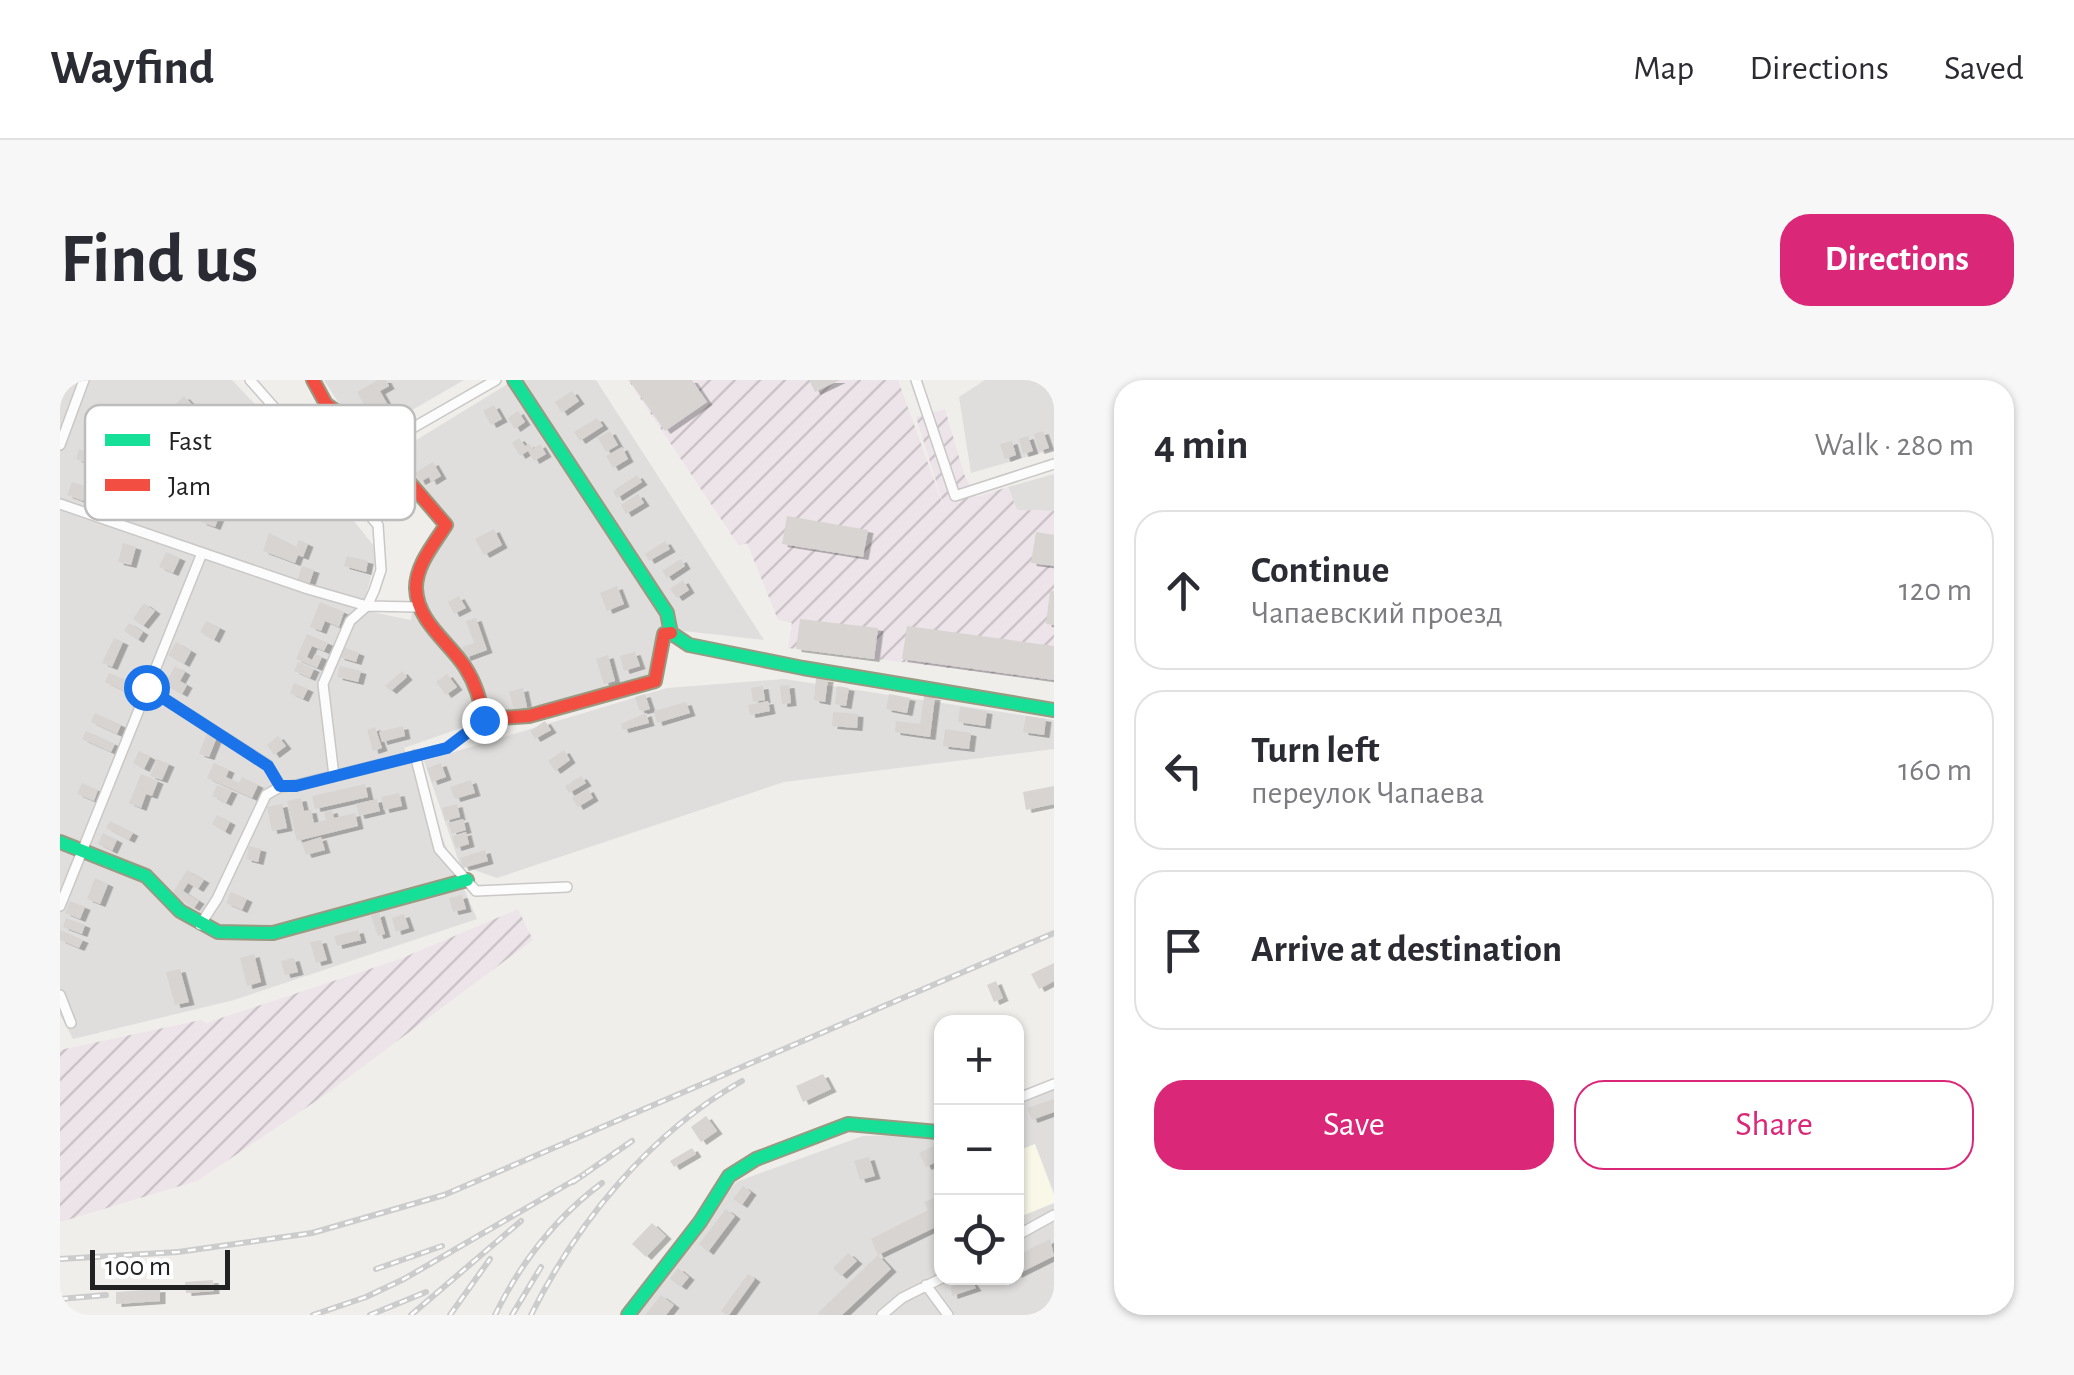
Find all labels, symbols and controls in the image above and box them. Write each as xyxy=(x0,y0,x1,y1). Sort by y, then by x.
text: Wayfind xyxy=(50,45,214,93)
text: Map xyxy=(1633,51,1694,86)
text: Directions xyxy=(1749,51,1889,86)
text: Saved xyxy=(1944,51,2024,86)
button: Directions xyxy=(1780,214,2014,306)
text: Find us xyxy=(60,225,258,295)
legend xyxy=(85,405,415,520)
text: 4 min xyxy=(1154,424,1249,466)
text: Fast xyxy=(168,428,212,456)
text: Walk · 280 m xyxy=(1814,429,1974,461)
text: Jam xyxy=(168,473,211,501)
text: Continue xyxy=(1251,552,1389,590)
icon: ahead xyxy=(1156,563,1211,618)
text: 120 m xyxy=(1899,574,1972,606)
text: Чапаевский проезд xyxy=(1251,597,1503,629)
route start xyxy=(124,665,170,711)
route end xyxy=(462,698,508,744)
text: Turn left xyxy=(1251,732,1379,770)
icon: left xyxy=(1156,743,1211,798)
text: 160 m xyxy=(1898,754,1972,786)
text: переулок Чапаева xyxy=(1251,777,1484,809)
icon: arrive xyxy=(1156,923,1211,978)
text: Arrive at destination xyxy=(1251,931,1562,969)
map controls xyxy=(934,1015,1024,1285)
button: + xyxy=(934,1015,1024,1105)
button: Save xyxy=(1154,1080,1554,1170)
button: Share xyxy=(1574,1080,1974,1170)
button: − xyxy=(934,1105,1024,1195)
button: locate xyxy=(934,1195,1024,1285)
scale bar xyxy=(90,1245,230,1290)
text: 100 m xyxy=(105,1253,171,1281)

